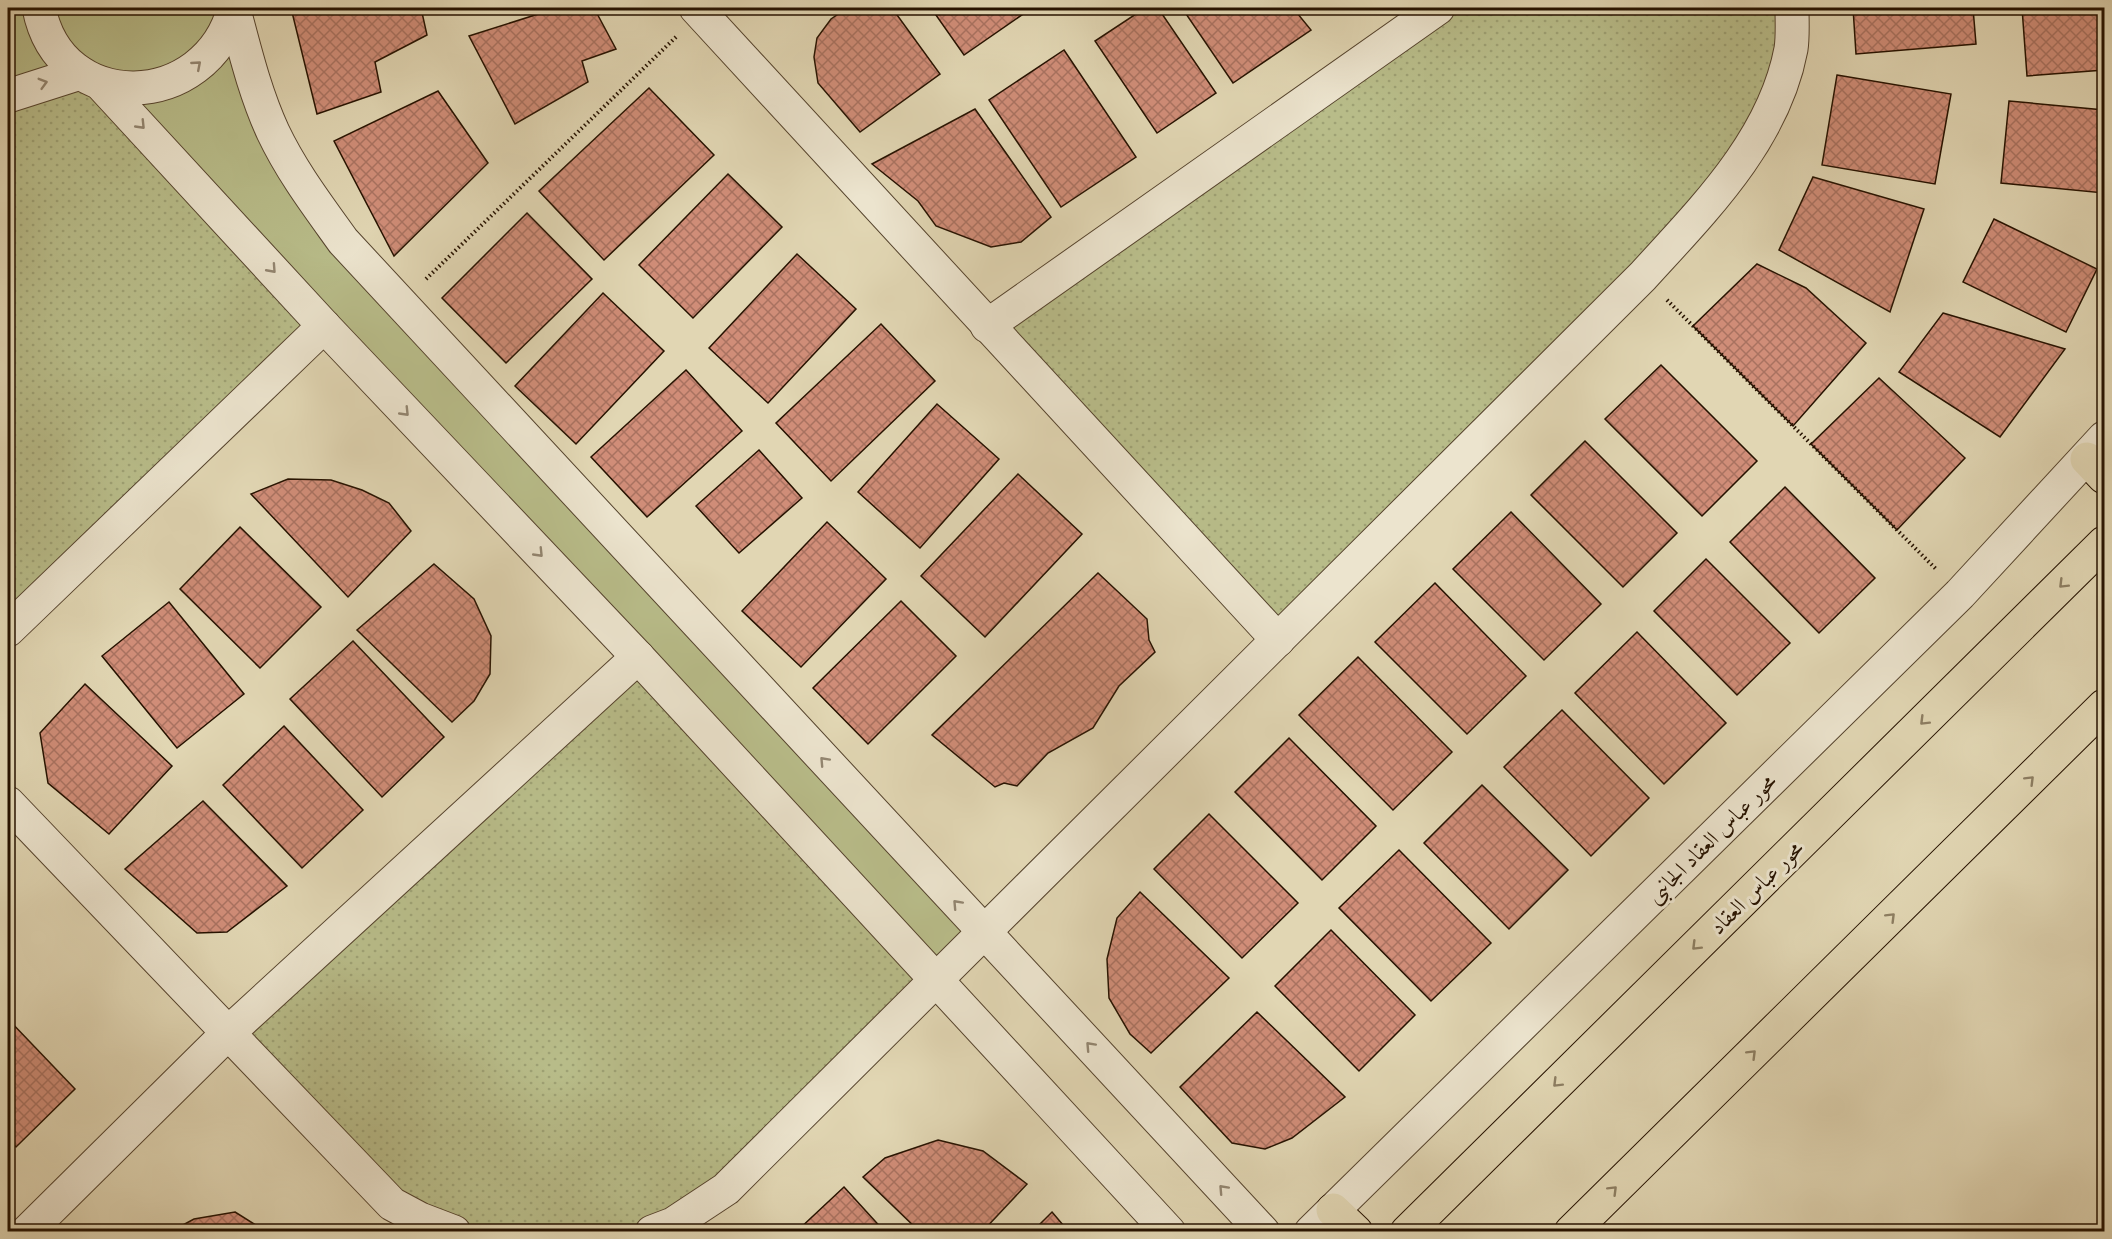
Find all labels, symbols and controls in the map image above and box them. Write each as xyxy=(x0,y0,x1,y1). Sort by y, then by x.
one-way arrow xyxy=(190,61,201,72)
one-way arrow xyxy=(37,78,48,90)
one-way arrow xyxy=(134,118,145,129)
one-way arrow xyxy=(265,262,276,273)
one-way arrow xyxy=(398,405,409,415)
one-way arrow xyxy=(532,546,543,557)
one-way arrow xyxy=(2059,576,2070,587)
one-way arrow xyxy=(1921,713,1932,724)
one-way arrow xyxy=(820,757,831,768)
street label: محور عباس العقاد الجانبى xyxy=(1641,768,1781,908)
one-way arrow xyxy=(2022,776,2033,787)
street label: محور عباس العقاد xyxy=(1704,835,1808,939)
one-way arrow xyxy=(953,900,964,911)
one-way arrow xyxy=(1883,913,1894,924)
one-way arrow xyxy=(1692,939,1703,950)
one-way arrow xyxy=(1086,1043,1097,1053)
one-way arrow xyxy=(1744,1050,1755,1061)
one-way arrow xyxy=(1554,1076,1565,1087)
one-way arrow xyxy=(1219,1185,1230,1195)
one-way arrow xyxy=(1605,1187,1616,1198)

